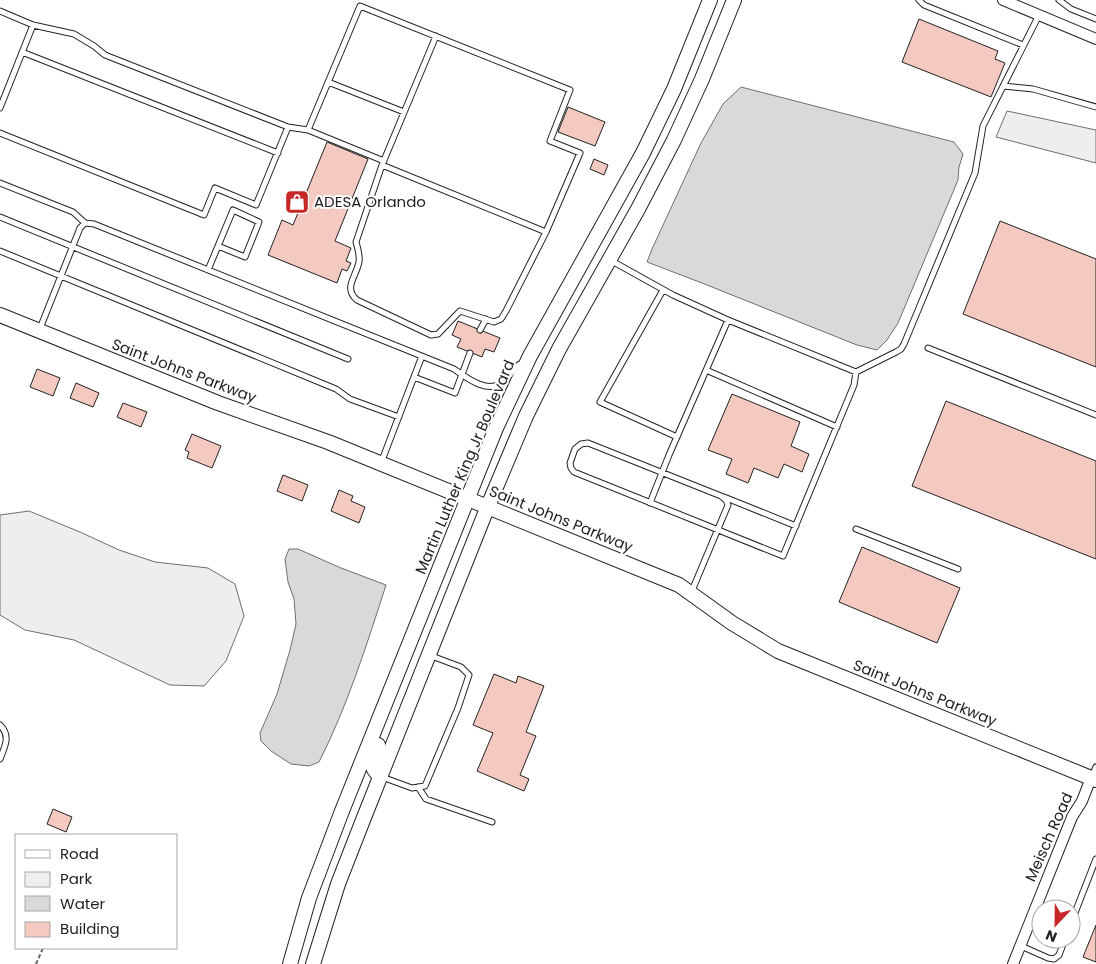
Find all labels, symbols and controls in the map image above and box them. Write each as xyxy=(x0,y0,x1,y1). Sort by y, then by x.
shop icon: ADESA Orlando xyxy=(284,189,310,215)
place label: ADESA Orlando xyxy=(314,191,426,212)
street label: Saint Johns Parkway xyxy=(109,333,260,408)
street label: Martin Luther King Jr Boulevard xyxy=(410,356,519,577)
street label: Saint Johns Parkway xyxy=(486,480,637,557)
street label: Saint Johns Parkway xyxy=(850,654,1001,731)
street label: Meisch Road xyxy=(1020,789,1078,885)
legend xyxy=(15,834,178,949)
text: Road xyxy=(60,843,99,864)
text: Park xyxy=(60,868,92,889)
text: Water xyxy=(60,893,106,914)
north arrow xyxy=(1031,899,1081,949)
text: Building xyxy=(60,918,120,939)
text: N xyxy=(1043,925,1060,947)

